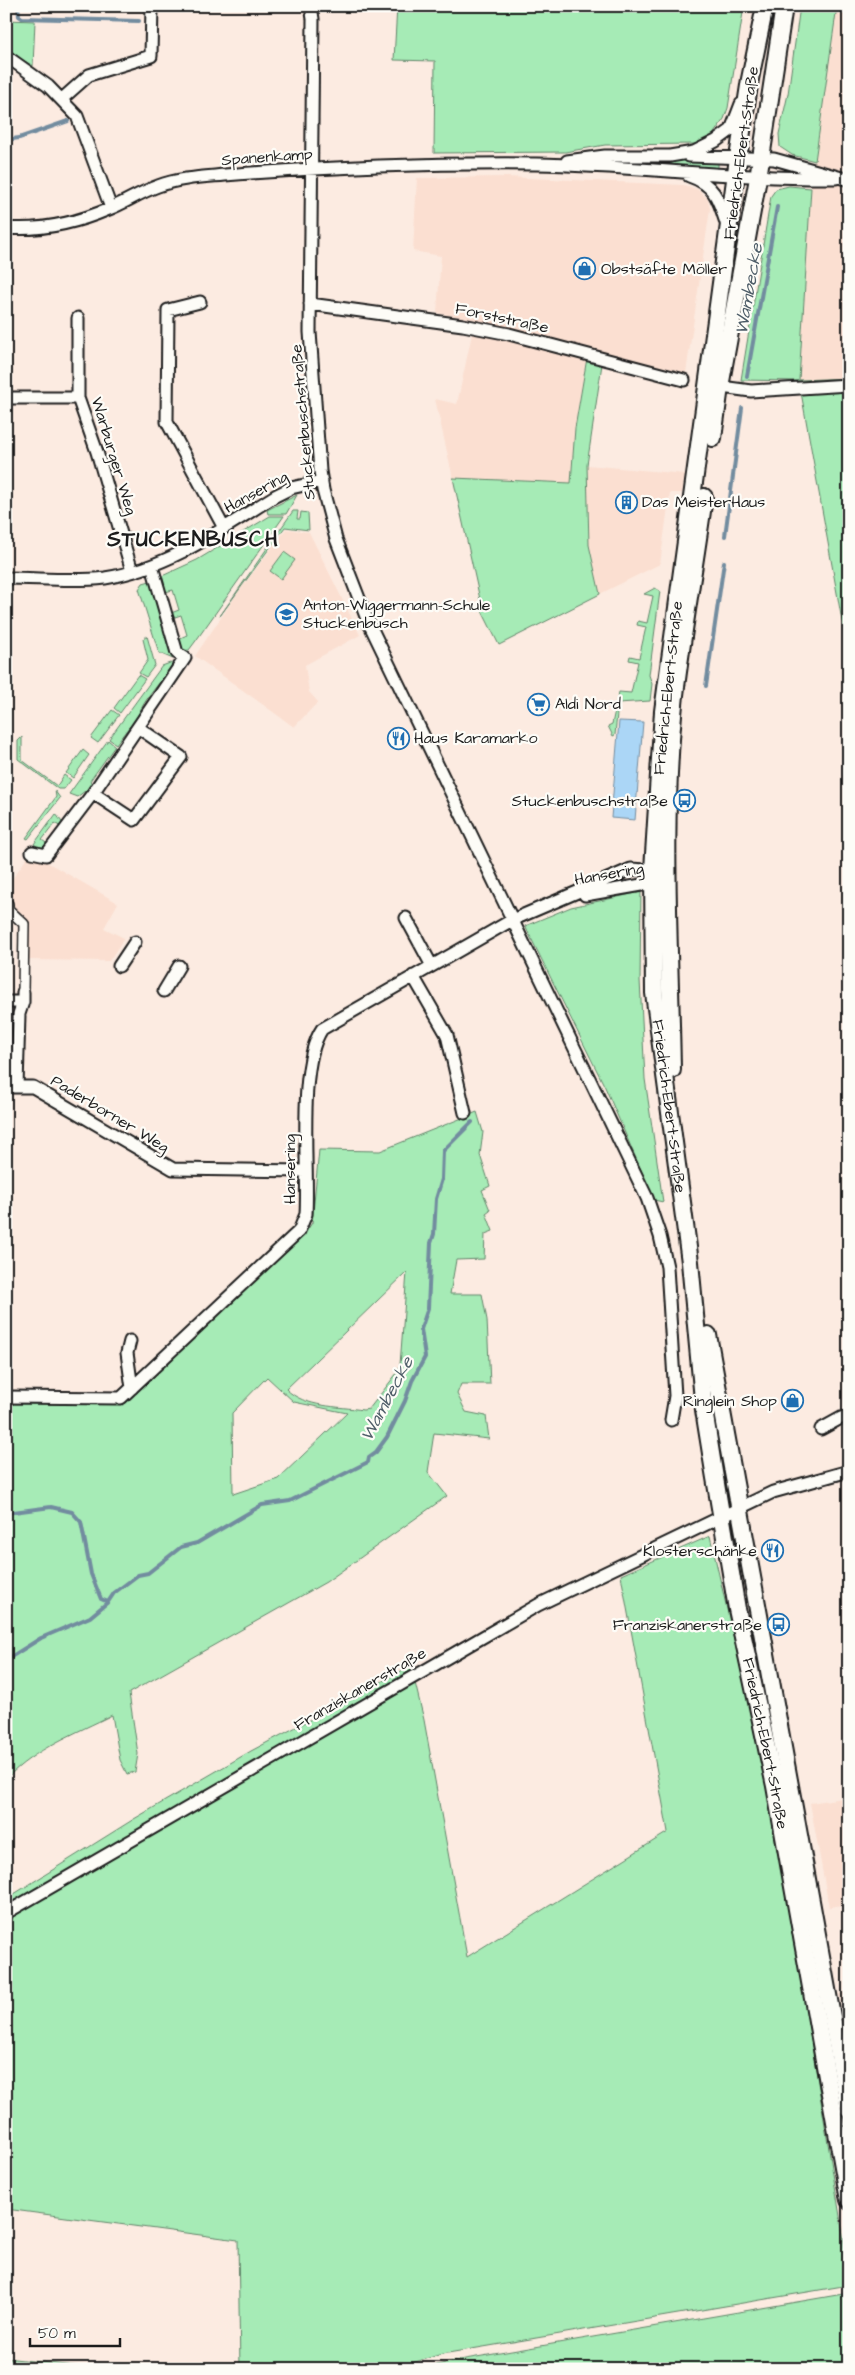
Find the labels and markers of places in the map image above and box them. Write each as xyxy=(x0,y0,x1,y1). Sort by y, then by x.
shop icon: Obstsäfte Möller xyxy=(573,257,597,281)
place label: Obstsäfte Möller xyxy=(601,258,727,280)
building icon: Das MeisterHaus xyxy=(614,490,638,514)
place label: Das MeisterHaus xyxy=(642,491,765,513)
place label: Anton-Wiggermann-Schule Stuckenbusch xyxy=(303,594,491,634)
school or university icon: Anton-Wiggermann-Schule Stuckenbusch xyxy=(275,602,299,626)
supermarket icon: Aldi Nord xyxy=(527,692,551,716)
place label: Aldi Nord xyxy=(555,693,621,715)
restaurant icon: Haus Karamarko xyxy=(386,726,410,750)
place label: Haus Karamarko xyxy=(414,727,537,749)
bus stop icon: Stuckenbuschstraße xyxy=(672,789,696,813)
place label: Stuckenbuschstraße xyxy=(512,790,668,812)
shop icon: Ringlein Shop xyxy=(781,1389,805,1413)
place label: Ringlein Shop xyxy=(683,1390,777,1413)
restaurant icon: Klosterschänke xyxy=(761,1539,785,1563)
place label: Klosterschänke xyxy=(643,1540,757,1562)
bus stop icon: Franziskanerstraße xyxy=(766,1613,790,1637)
place label: Franziskanerstraße xyxy=(613,1614,762,1636)

